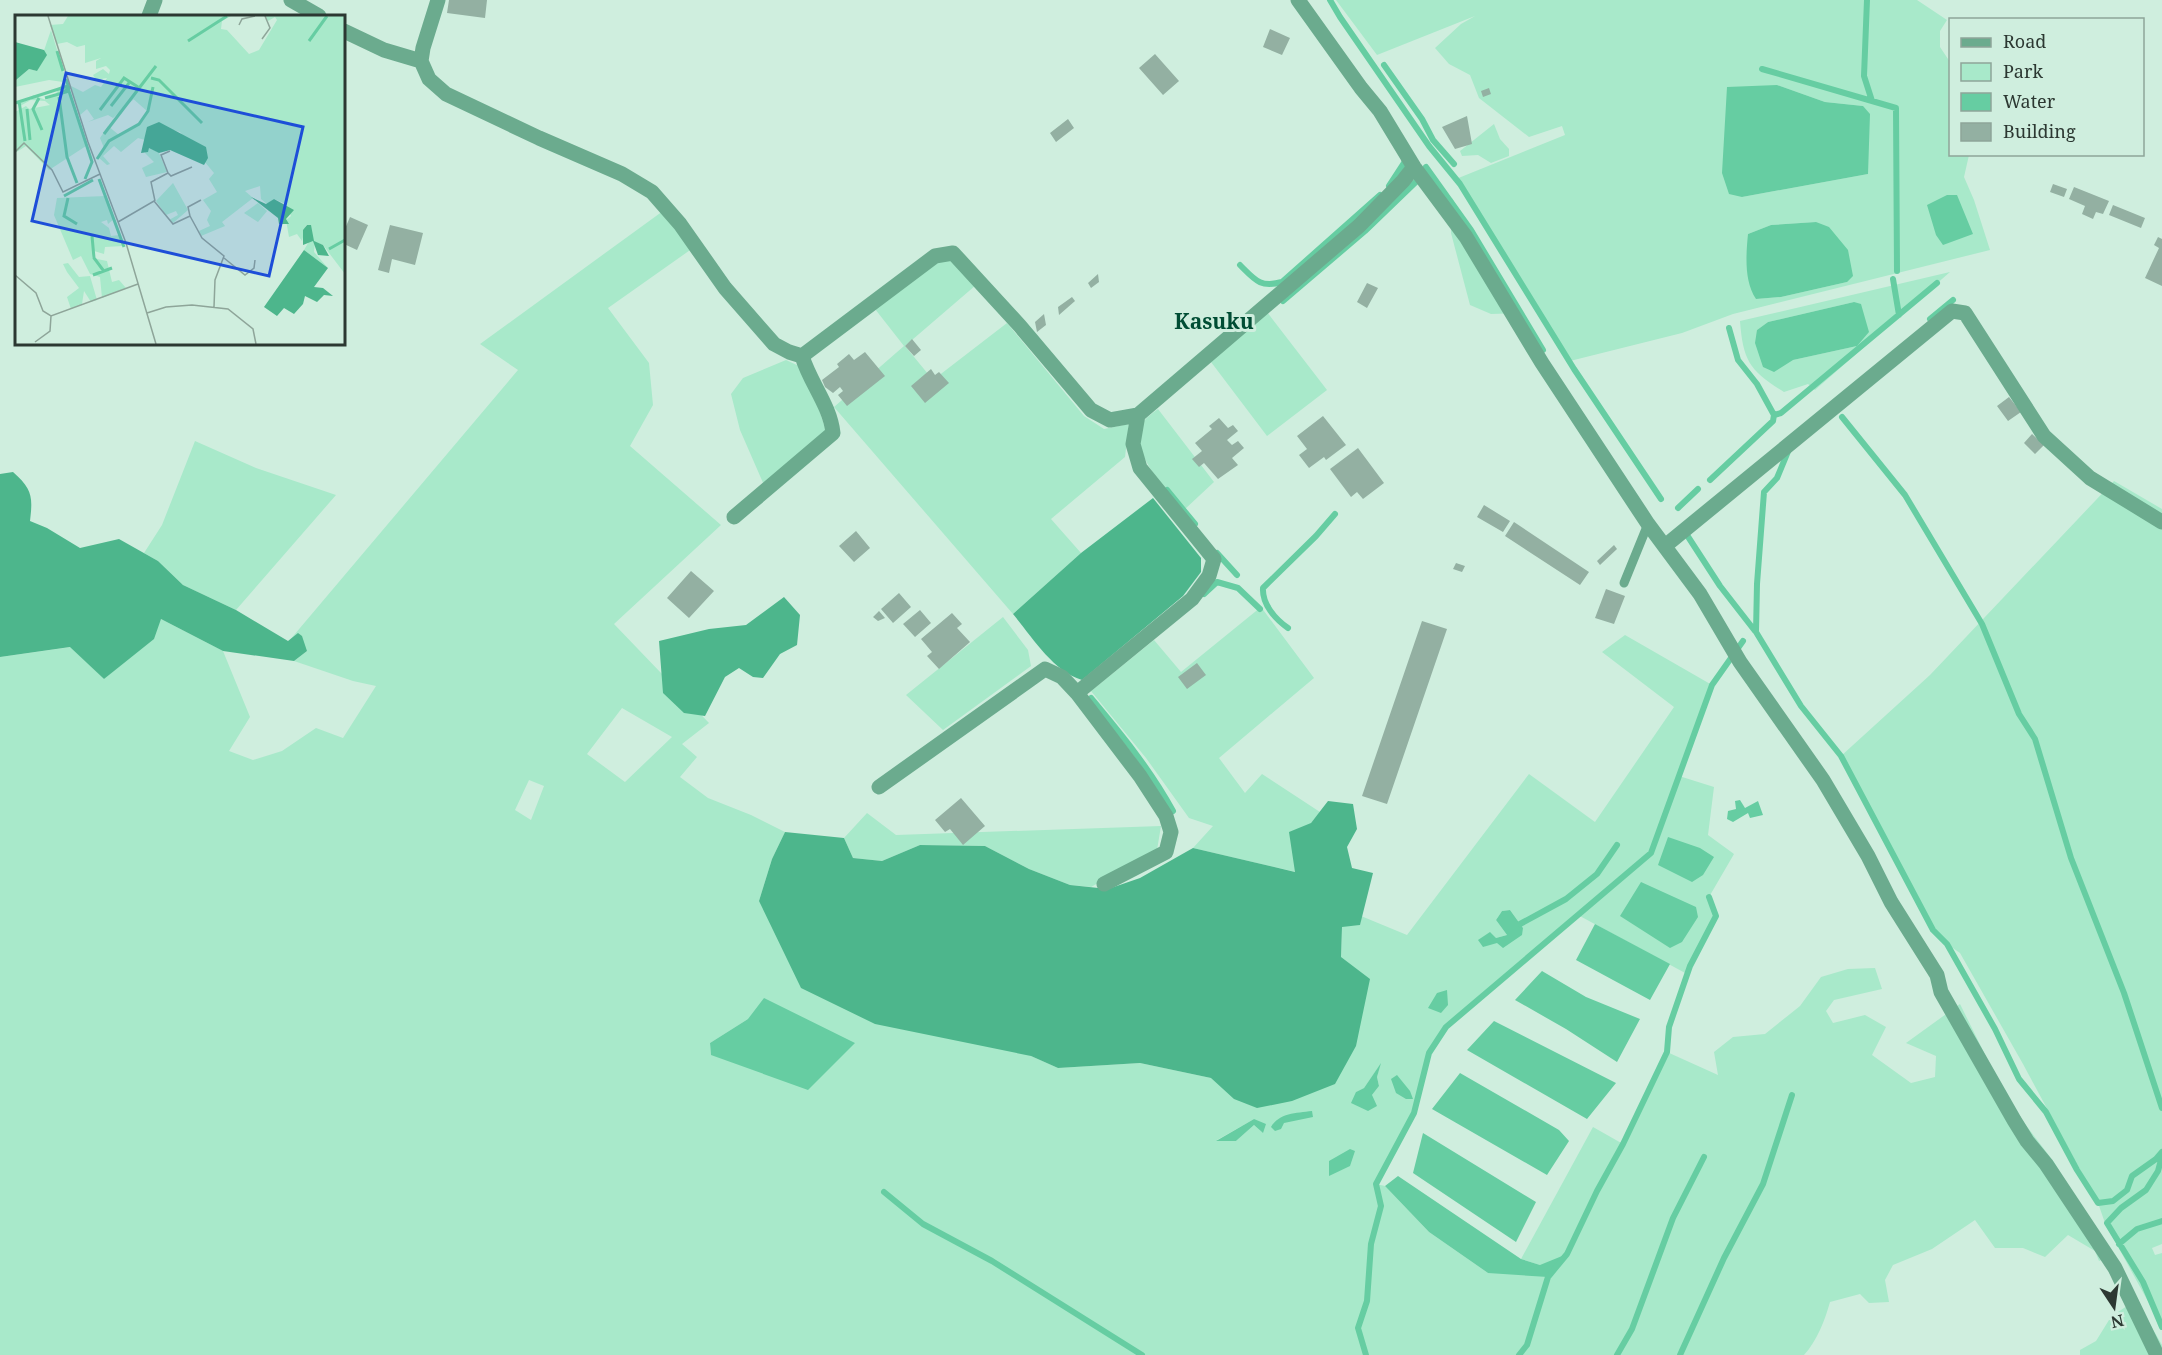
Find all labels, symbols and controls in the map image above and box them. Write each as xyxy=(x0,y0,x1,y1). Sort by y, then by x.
inset map xyxy=(15,15,345,345)
legend xyxy=(1949,18,2144,156)
text: Road xyxy=(2003,29,2046,53)
text: Park xyxy=(2003,59,2043,83)
text: Water xyxy=(2003,89,2056,113)
text: Building xyxy=(2003,119,2076,143)
district label: Kasuku xyxy=(1174,307,1254,335)
north arrow xyxy=(2084,1277,2144,1337)
text: N xyxy=(2108,1309,2126,1334)

